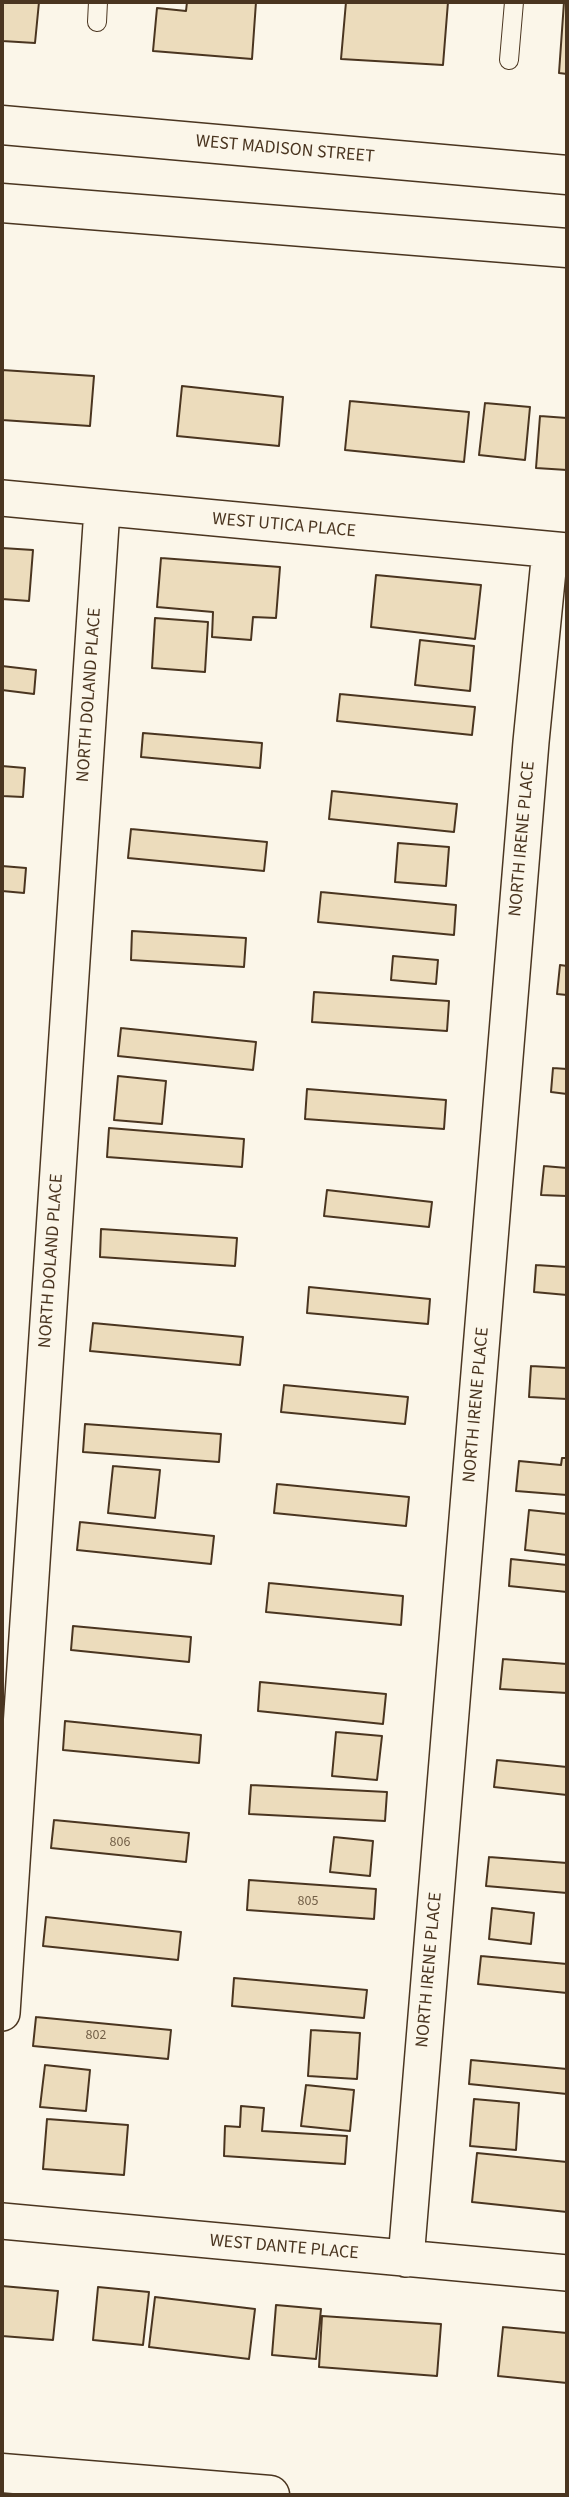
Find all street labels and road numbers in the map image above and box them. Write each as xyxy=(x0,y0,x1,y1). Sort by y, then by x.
street label: WEST MADISON STREET xyxy=(195,131,375,169)
street label: WEST UTICA PLACE xyxy=(211,509,357,543)
street label: NORTH DOLAND PLACE xyxy=(73,607,107,783)
street label: NORTH IRENE PLACE xyxy=(505,760,541,918)
street label: NORTH DOLAND PLACE xyxy=(35,1173,69,1349)
street label: NORTH IRENE PLACE xyxy=(459,1326,495,1484)
street label: NORTH IRENE PLACE xyxy=(412,1891,448,2049)
street label: WEST DANTE PLACE xyxy=(209,2231,359,2265)

